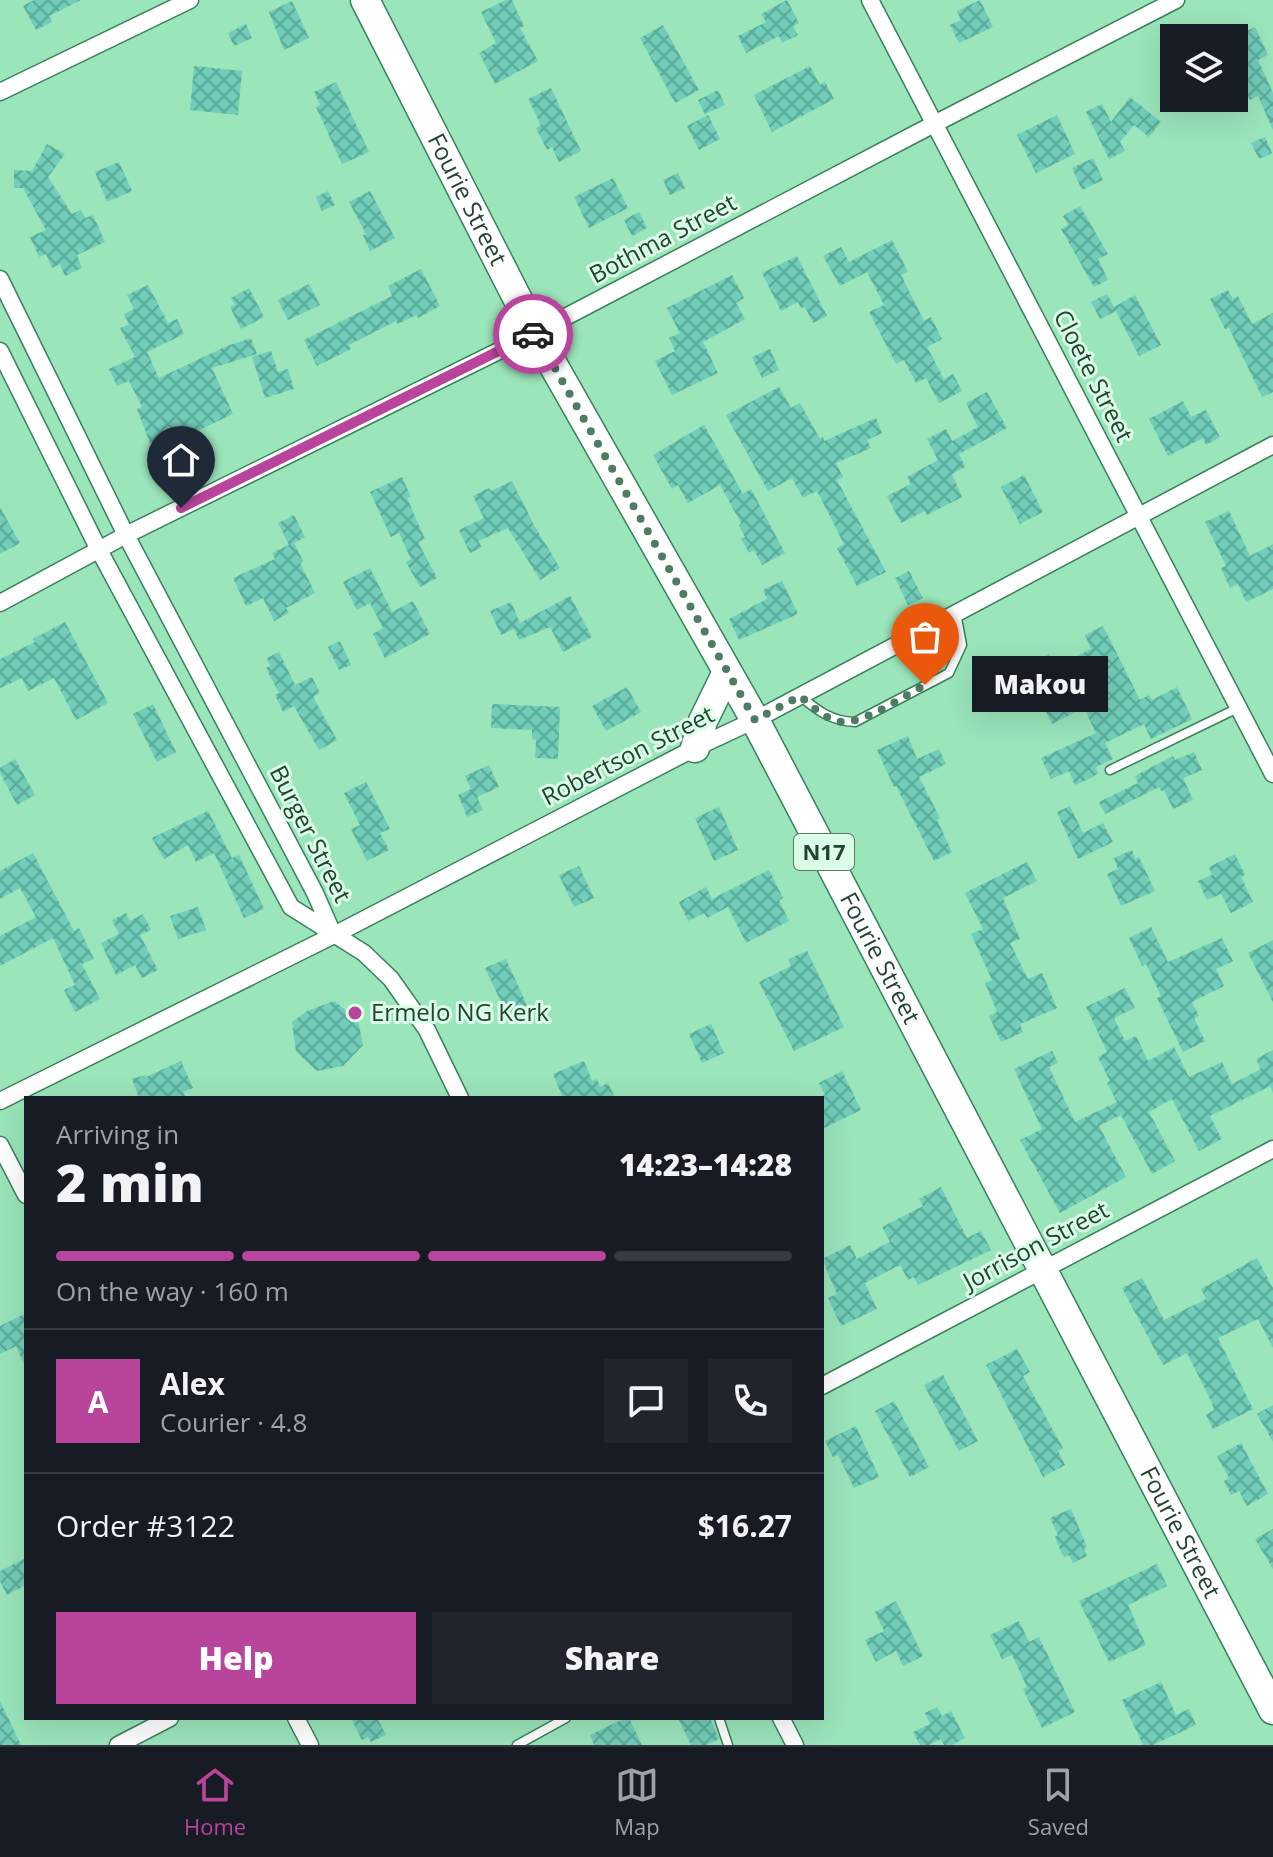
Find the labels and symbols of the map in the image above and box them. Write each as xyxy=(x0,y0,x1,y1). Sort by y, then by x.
street label: Fourie Street xyxy=(421,127,516,271)
street label: Bothma Street xyxy=(583,185,742,290)
courier xyxy=(493,294,573,374)
street label: Cloete Street xyxy=(1047,304,1142,447)
pin xyxy=(147,426,215,508)
pin xyxy=(891,603,959,685)
callout: Makou xyxy=(973,657,1109,713)
street label: Robertson Street xyxy=(535,697,719,812)
street label: Burger Street xyxy=(263,759,360,907)
road number: N17 xyxy=(794,834,854,870)
street label: Fourie Street xyxy=(833,886,929,1029)
place label: Ermelo NG Kerk xyxy=(371,995,549,1028)
marker: Ermelo NG Kerk xyxy=(346,1004,364,1022)
street label: Jorrison Street xyxy=(955,1192,1114,1298)
street label: Fourie Street xyxy=(1133,1460,1229,1603)

